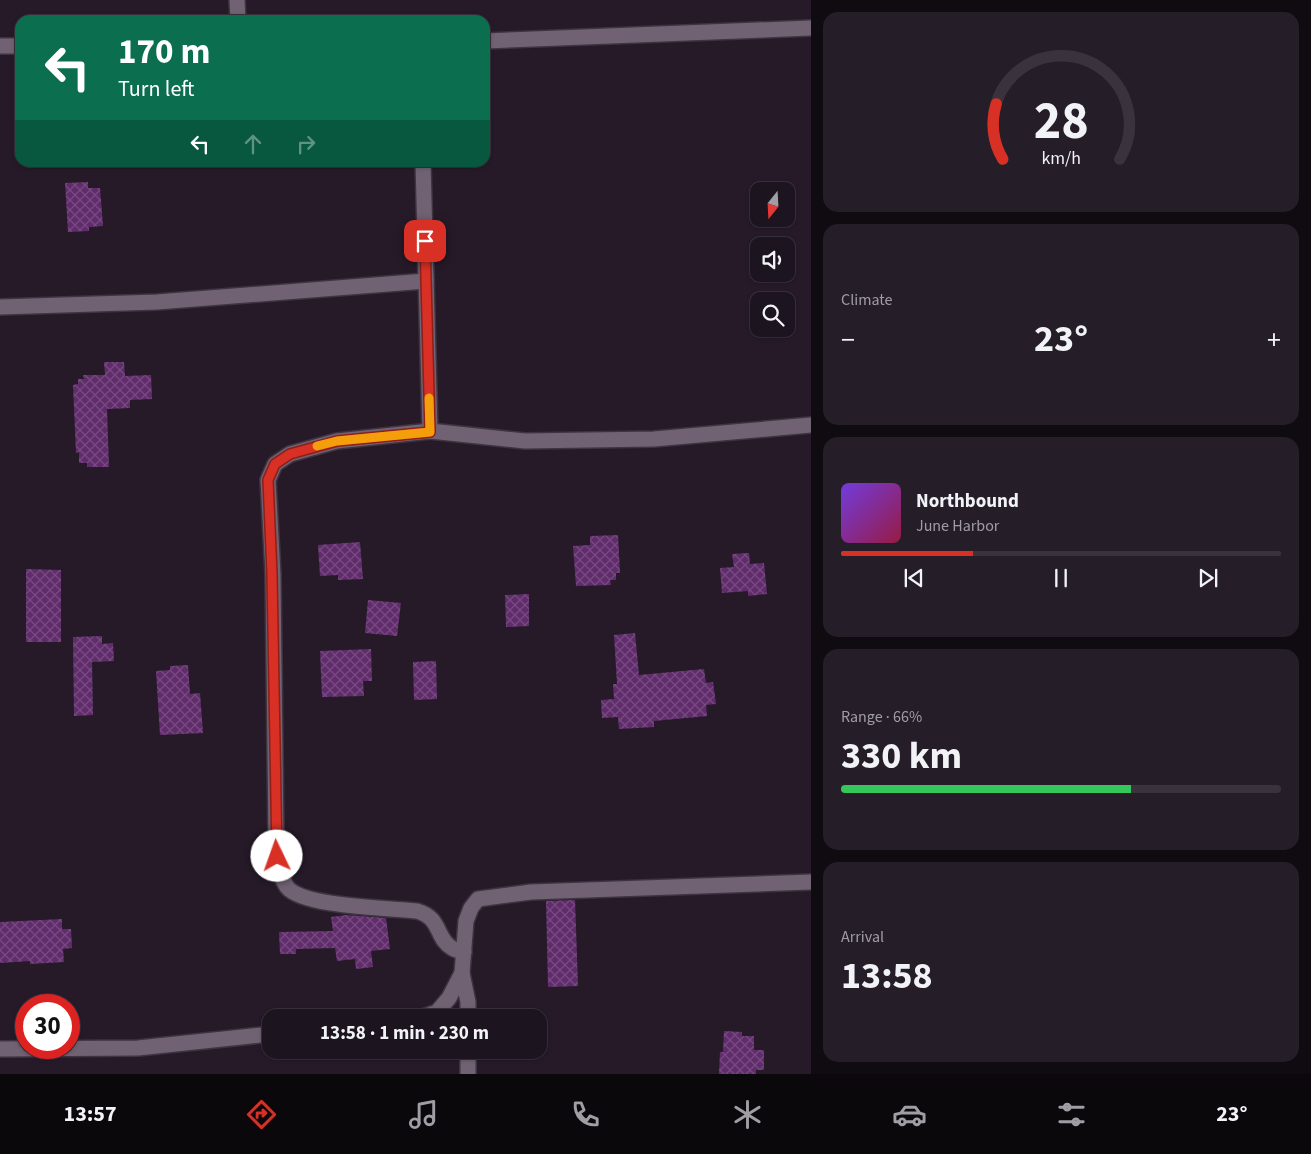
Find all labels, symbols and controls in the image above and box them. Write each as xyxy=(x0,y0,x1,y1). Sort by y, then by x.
text: 170 m xyxy=(118,27,210,77)
icon: left xyxy=(35,35,100,100)
text: Turn left xyxy=(118,73,194,105)
text: 28 xyxy=(1034,85,1088,159)
icon: left xyxy=(186,130,214,158)
icon: ahead xyxy=(239,130,267,158)
icon: right xyxy=(292,130,320,158)
text: km/h xyxy=(1041,146,1081,171)
north arrow xyxy=(750,182,795,228)
map controls xyxy=(750,182,795,337)
pin xyxy=(404,220,446,262)
icon: arrive xyxy=(411,227,439,255)
button: sound xyxy=(750,237,795,282)
text: Climate xyxy=(841,289,892,311)
button: search xyxy=(750,292,795,337)
text: 23° xyxy=(1034,312,1088,366)
text: − xyxy=(841,320,855,360)
text: + xyxy=(1267,320,1281,360)
text: Northbound xyxy=(916,488,1019,515)
text: June Harbor xyxy=(916,515,999,537)
icon: previous xyxy=(900,564,928,592)
icon: pause xyxy=(1047,564,1075,592)
icon: next xyxy=(1194,564,1222,592)
text: Range · 66% xyxy=(841,706,922,728)
text: 330 km xyxy=(841,729,962,783)
position arrow xyxy=(250,829,302,881)
text: Arrival xyxy=(841,926,884,948)
text: 13:58 xyxy=(841,949,933,1003)
speed limit sign: 30 xyxy=(15,994,80,1059)
text: 13:58 · 1 min · 230 m xyxy=(320,1020,489,1047)
icon: directions xyxy=(244,1097,279,1132)
icon: music xyxy=(406,1097,441,1132)
icon: phone xyxy=(568,1097,603,1132)
icon: climate xyxy=(730,1097,765,1132)
icon: car xyxy=(892,1097,927,1132)
icon: filters xyxy=(1054,1097,1089,1132)
text: 13:57 xyxy=(64,1098,117,1130)
text: 23° xyxy=(1216,1098,1247,1130)

